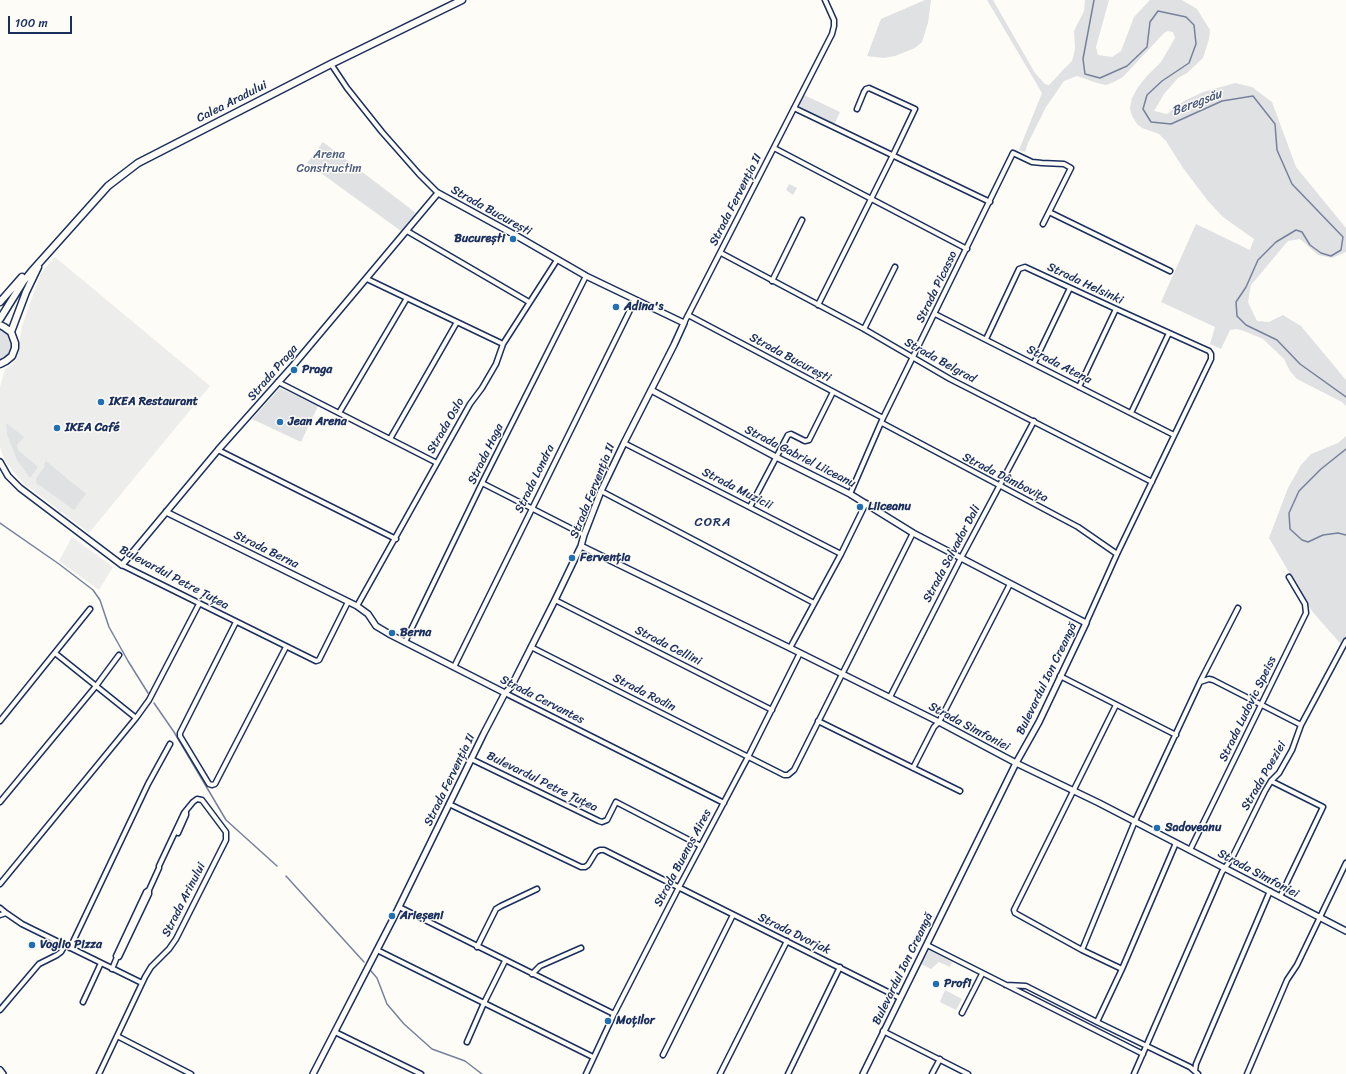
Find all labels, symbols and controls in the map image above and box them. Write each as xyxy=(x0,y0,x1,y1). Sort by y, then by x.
scale bar xyxy=(10,8,74,34)
text: 100 m xyxy=(15,12,48,34)
street label: Calea Aradului xyxy=(194,78,270,126)
water label: Beregsău xyxy=(1170,86,1224,120)
park label: Arena Constructim xyxy=(296,148,362,176)
street label: Strada Fervenția II xyxy=(707,152,765,248)
street label: Strada București xyxy=(448,183,534,239)
place label: București xyxy=(454,232,505,246)
marker: București xyxy=(508,234,518,244)
street label: Strada Picasso xyxy=(913,249,961,325)
street label: Strada Helsinki xyxy=(1045,260,1125,308)
place label: Adina's xyxy=(624,300,663,314)
marker: Adina's xyxy=(611,302,621,312)
street label: Strada București xyxy=(747,331,833,385)
street label: Strada Belgrad xyxy=(902,335,978,387)
street label: Strada Praga xyxy=(245,342,301,404)
street label: Strada Atena xyxy=(1024,342,1094,388)
place label: Praga xyxy=(302,363,332,377)
marker: Praga xyxy=(289,365,299,375)
place label: IKEA Restaurant xyxy=(109,395,198,409)
street label: Strada Oslo xyxy=(424,396,468,456)
marker: IKEA Restaurant xyxy=(96,397,106,407)
place label: Jean Arena xyxy=(288,415,347,429)
marker: Jean Arena xyxy=(275,417,285,427)
place label: IKEA Café xyxy=(65,421,120,435)
street label: Strada Haga xyxy=(465,421,507,487)
marker: IKEA Café xyxy=(52,423,62,433)
street label: Strada Gabriel Liiceanu xyxy=(742,423,858,491)
street label: Strada Fervenția II xyxy=(567,441,619,541)
street label: Strada Londra xyxy=(512,442,558,516)
street label: Strada Dâmbovița xyxy=(960,450,1050,506)
street label: Strada Muzicii xyxy=(699,465,775,513)
place label: Liiceanu xyxy=(868,500,911,514)
marker: Liiceanu xyxy=(855,502,865,512)
street label: Strada Salvador Dali xyxy=(920,503,984,605)
district label: CORA xyxy=(695,515,731,531)
street label: Strada Berna xyxy=(231,528,301,572)
street label: Bulevardul Petre Țuțea xyxy=(117,543,231,613)
place label: Fervenția xyxy=(580,551,630,565)
marker: Fervenția xyxy=(567,553,577,563)
street label: Bulevardul Ion Creangă xyxy=(1014,621,1080,737)
street label: Strada Cellini xyxy=(632,623,704,669)
place label: Berna xyxy=(400,626,431,640)
marker: Berna xyxy=(387,628,397,638)
street label: Strada Ludovic Speiss xyxy=(1216,654,1280,764)
street label: Strada Rodin xyxy=(610,671,678,715)
street label: Strada Cervantes xyxy=(498,673,586,727)
street label: Strada Simfoniei xyxy=(926,700,1012,754)
street label: Strada Fervenția II xyxy=(421,731,479,829)
street label: Strada Poeziei xyxy=(1238,739,1290,813)
street label: Bulevardul Petre Țuțea xyxy=(484,749,600,815)
street label: Strada Buenos Aires xyxy=(651,807,715,909)
place label: Sadoveanu xyxy=(1165,821,1221,835)
marker: Sadoveanu xyxy=(1152,823,1162,833)
street label: Strada Simfoniei xyxy=(1215,847,1301,901)
street label: Strada Arinului xyxy=(159,860,209,940)
place label: Arieșeni xyxy=(400,909,443,923)
street label: Strada Dvorjak xyxy=(755,910,833,958)
marker: Arieșeni xyxy=(387,911,397,921)
street label: Bulevardul Ion Creangă xyxy=(870,911,936,1027)
place label: Voglio Pizza xyxy=(40,938,102,952)
marker: Voglio Pizza xyxy=(27,940,37,950)
place label: Profi xyxy=(944,977,971,991)
marker: Profi xyxy=(931,979,941,989)
place label: Moților xyxy=(616,1014,655,1028)
marker: Moților xyxy=(603,1016,613,1026)

